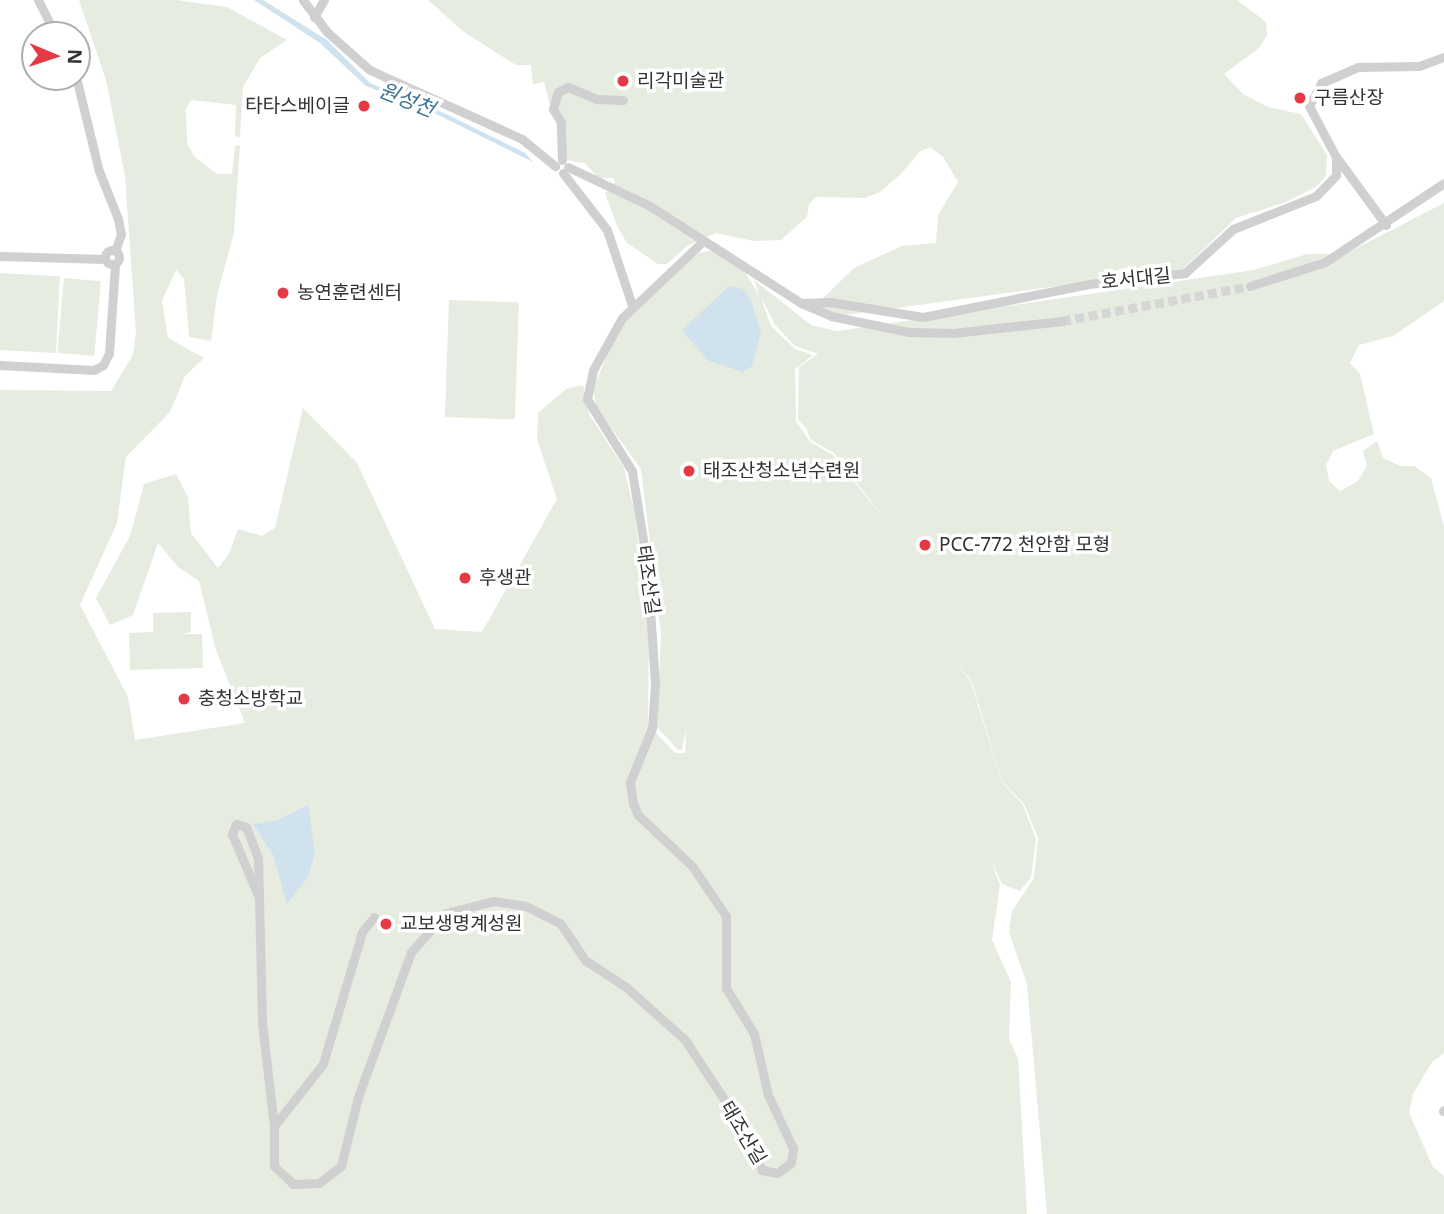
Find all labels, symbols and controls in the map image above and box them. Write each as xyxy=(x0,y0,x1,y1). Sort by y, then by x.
north arrow xyxy=(21,21,91,91)
text: N xyxy=(62,48,88,65)
place label: 리각미술관 xyxy=(637,70,724,92)
marker: 리각미술관 xyxy=(615,73,631,89)
water label: 원성천 xyxy=(375,76,439,122)
place label: 구름산장 xyxy=(1314,87,1384,109)
marker: 구름산장 xyxy=(1292,90,1308,106)
place label: 타타스베이글 xyxy=(245,95,350,117)
marker: 타타스베이글 xyxy=(356,98,372,114)
street label: 호서대길 xyxy=(1100,264,1172,294)
place label: 농연훈련센터 xyxy=(297,282,402,304)
marker: 농연훈련센터 xyxy=(275,285,291,301)
place label: 태조산청소년수련원 xyxy=(703,460,860,482)
marker: 태조산청소년수련원 xyxy=(681,463,697,479)
place label: PCC-772 천안함 모형 xyxy=(939,534,1110,556)
marker: PCC-772 천안함 모형 xyxy=(917,537,933,553)
street label: 태조산길 xyxy=(632,544,664,616)
place label: 후생관 xyxy=(479,567,531,589)
marker: 후생관 xyxy=(457,570,473,586)
place label: 충청소방학교 xyxy=(198,688,303,710)
marker: 충청소방학교 xyxy=(176,691,192,707)
place label: 교보생명계성원 xyxy=(400,913,522,935)
marker: 교보생명계성원 xyxy=(378,916,394,932)
street label: 태조산길 xyxy=(715,1097,771,1169)

